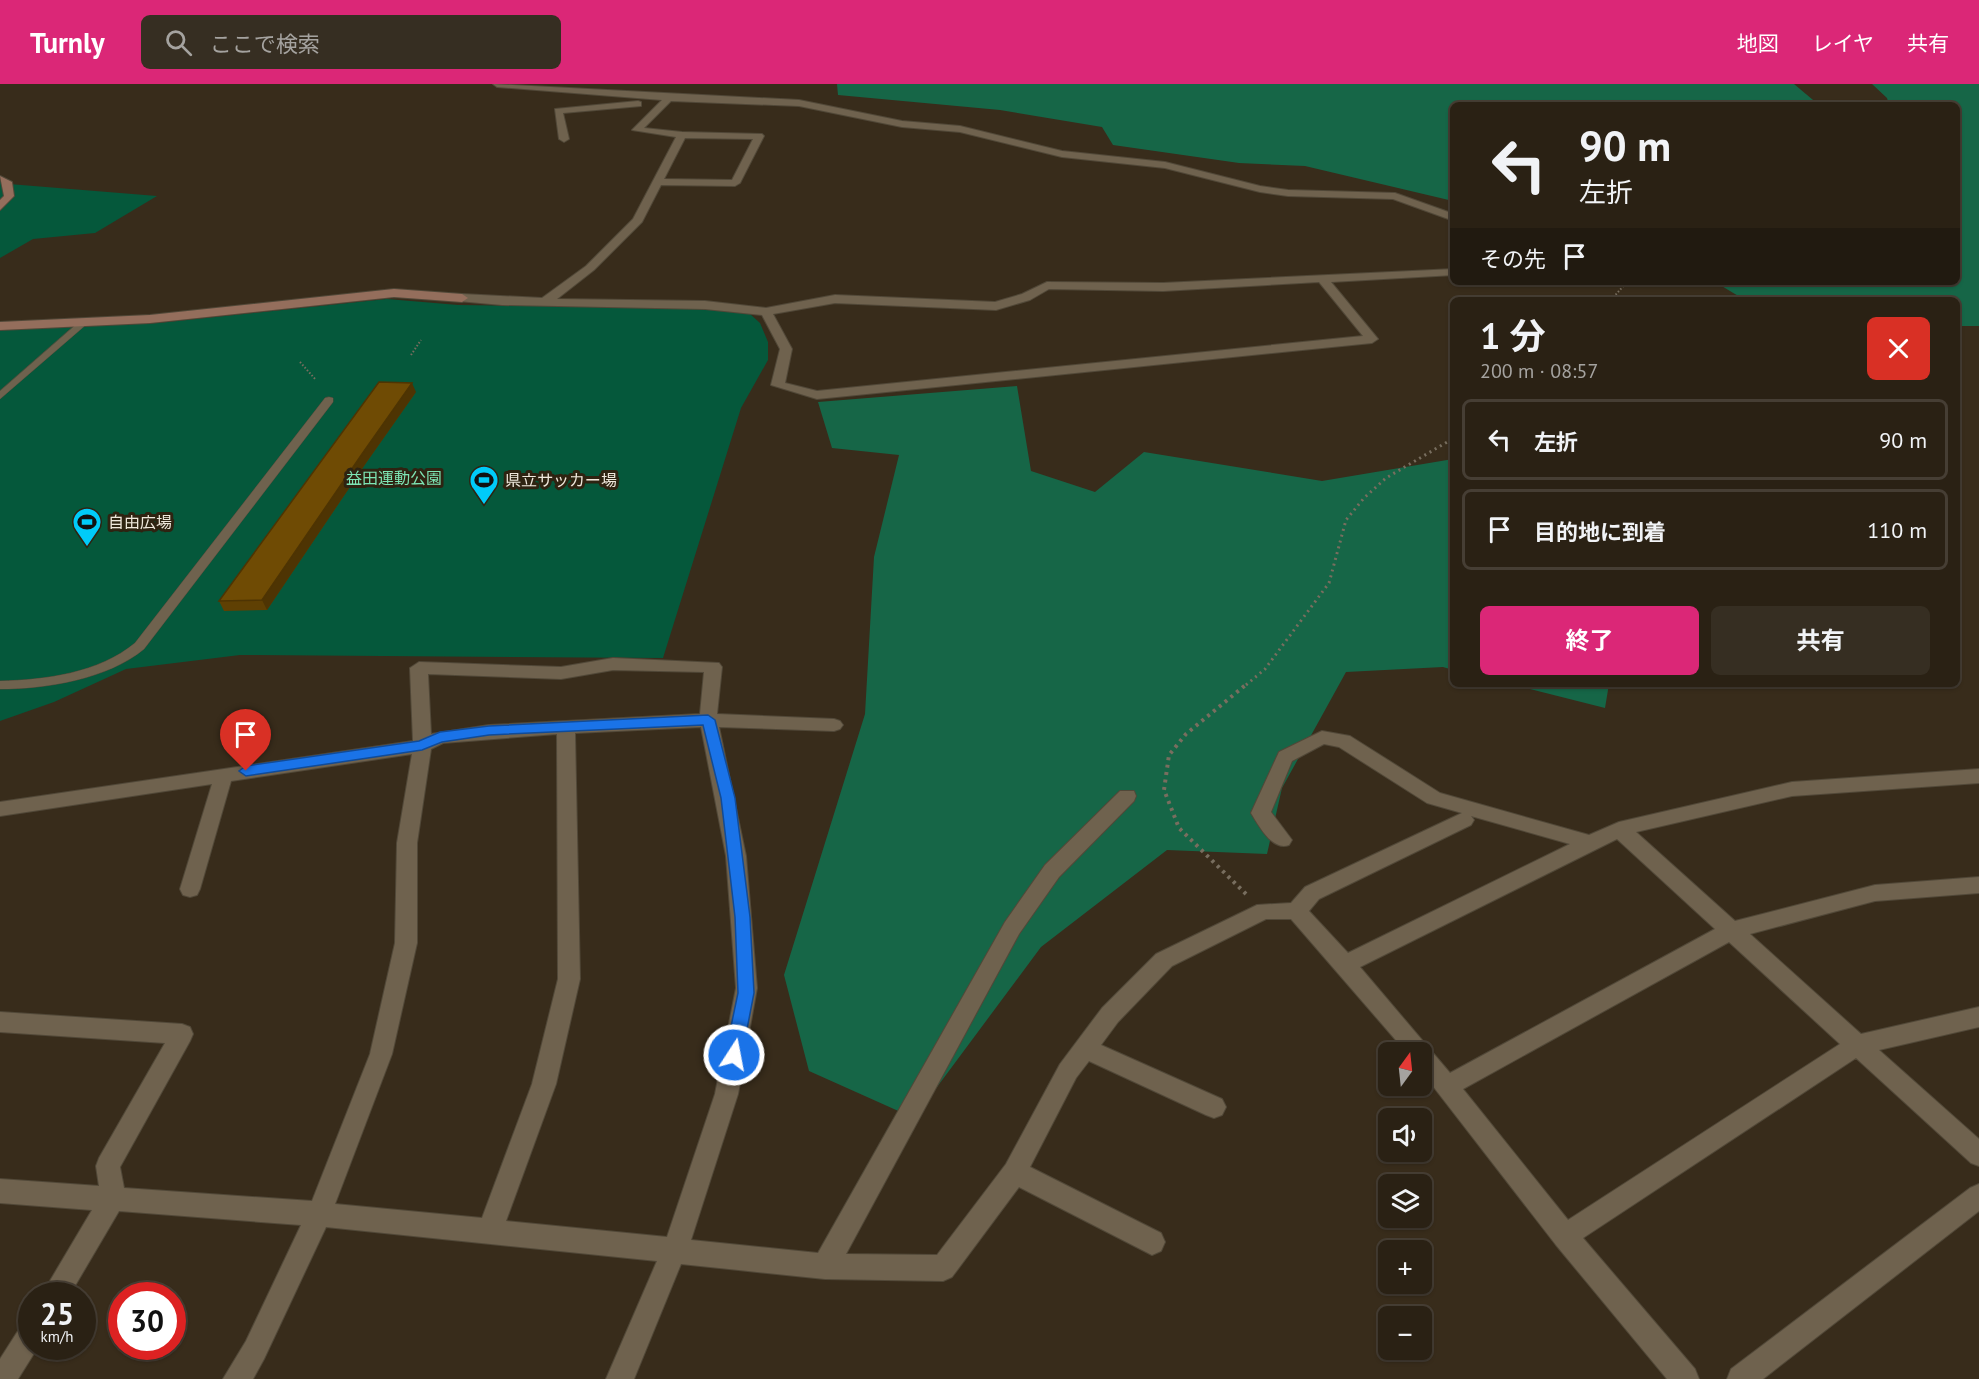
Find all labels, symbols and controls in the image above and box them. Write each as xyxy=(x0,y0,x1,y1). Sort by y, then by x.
search box xyxy=(141,15,561,69)
text: Turnly xyxy=(30,24,105,61)
icon: search xyxy=(162,26,195,59)
text: ここで検索 xyxy=(210,30,320,58)
text: 地図 xyxy=(1737,30,1779,57)
text: レイヤ xyxy=(1812,30,1874,57)
text: 共有 xyxy=(1907,30,1949,57)
text: 90 m xyxy=(1579,118,1671,173)
icon: left xyxy=(1480,126,1558,204)
text: 左折 xyxy=(1579,175,1633,209)
icon: arrive xyxy=(1558,240,1591,273)
text: その先 xyxy=(1480,245,1546,273)
text: 1 分 xyxy=(1480,312,1546,359)
button: close xyxy=(1867,317,1930,380)
text: 200 m · 08:57 xyxy=(1480,358,1598,384)
icon: left xyxy=(1483,423,1516,456)
text: 90 m xyxy=(1879,426,1927,454)
text: 左折 xyxy=(1534,428,1578,456)
sports icon: 県立サッカー場 xyxy=(468,464,500,506)
park label: 益田運動公園 xyxy=(346,468,442,488)
place label: 県立サッカー場 xyxy=(505,470,617,490)
sports icon: 自由広場 xyxy=(71,506,103,548)
place label: 自由広場 xyxy=(108,512,172,532)
icon: arrive xyxy=(1483,513,1516,546)
text: 110 m xyxy=(1867,516,1927,544)
text: 目的地に到着 xyxy=(1534,518,1666,546)
button: 終了 xyxy=(1480,606,1699,675)
button: 共有 xyxy=(1711,606,1930,675)
pin xyxy=(220,709,271,771)
icon: arrive xyxy=(229,718,262,751)
position arrow xyxy=(702,1023,766,1087)
north arrow xyxy=(1378,1042,1432,1096)
map controls xyxy=(1378,1042,1432,1360)
button: sound xyxy=(1378,1108,1432,1162)
button: layers xyxy=(1378,1174,1432,1228)
button: + xyxy=(1378,1240,1432,1294)
speed limit sign: 30 xyxy=(108,1282,186,1360)
text: 25 xyxy=(40,1294,74,1333)
button: − xyxy=(1378,1306,1432,1360)
text: km/h xyxy=(41,1327,73,1346)

